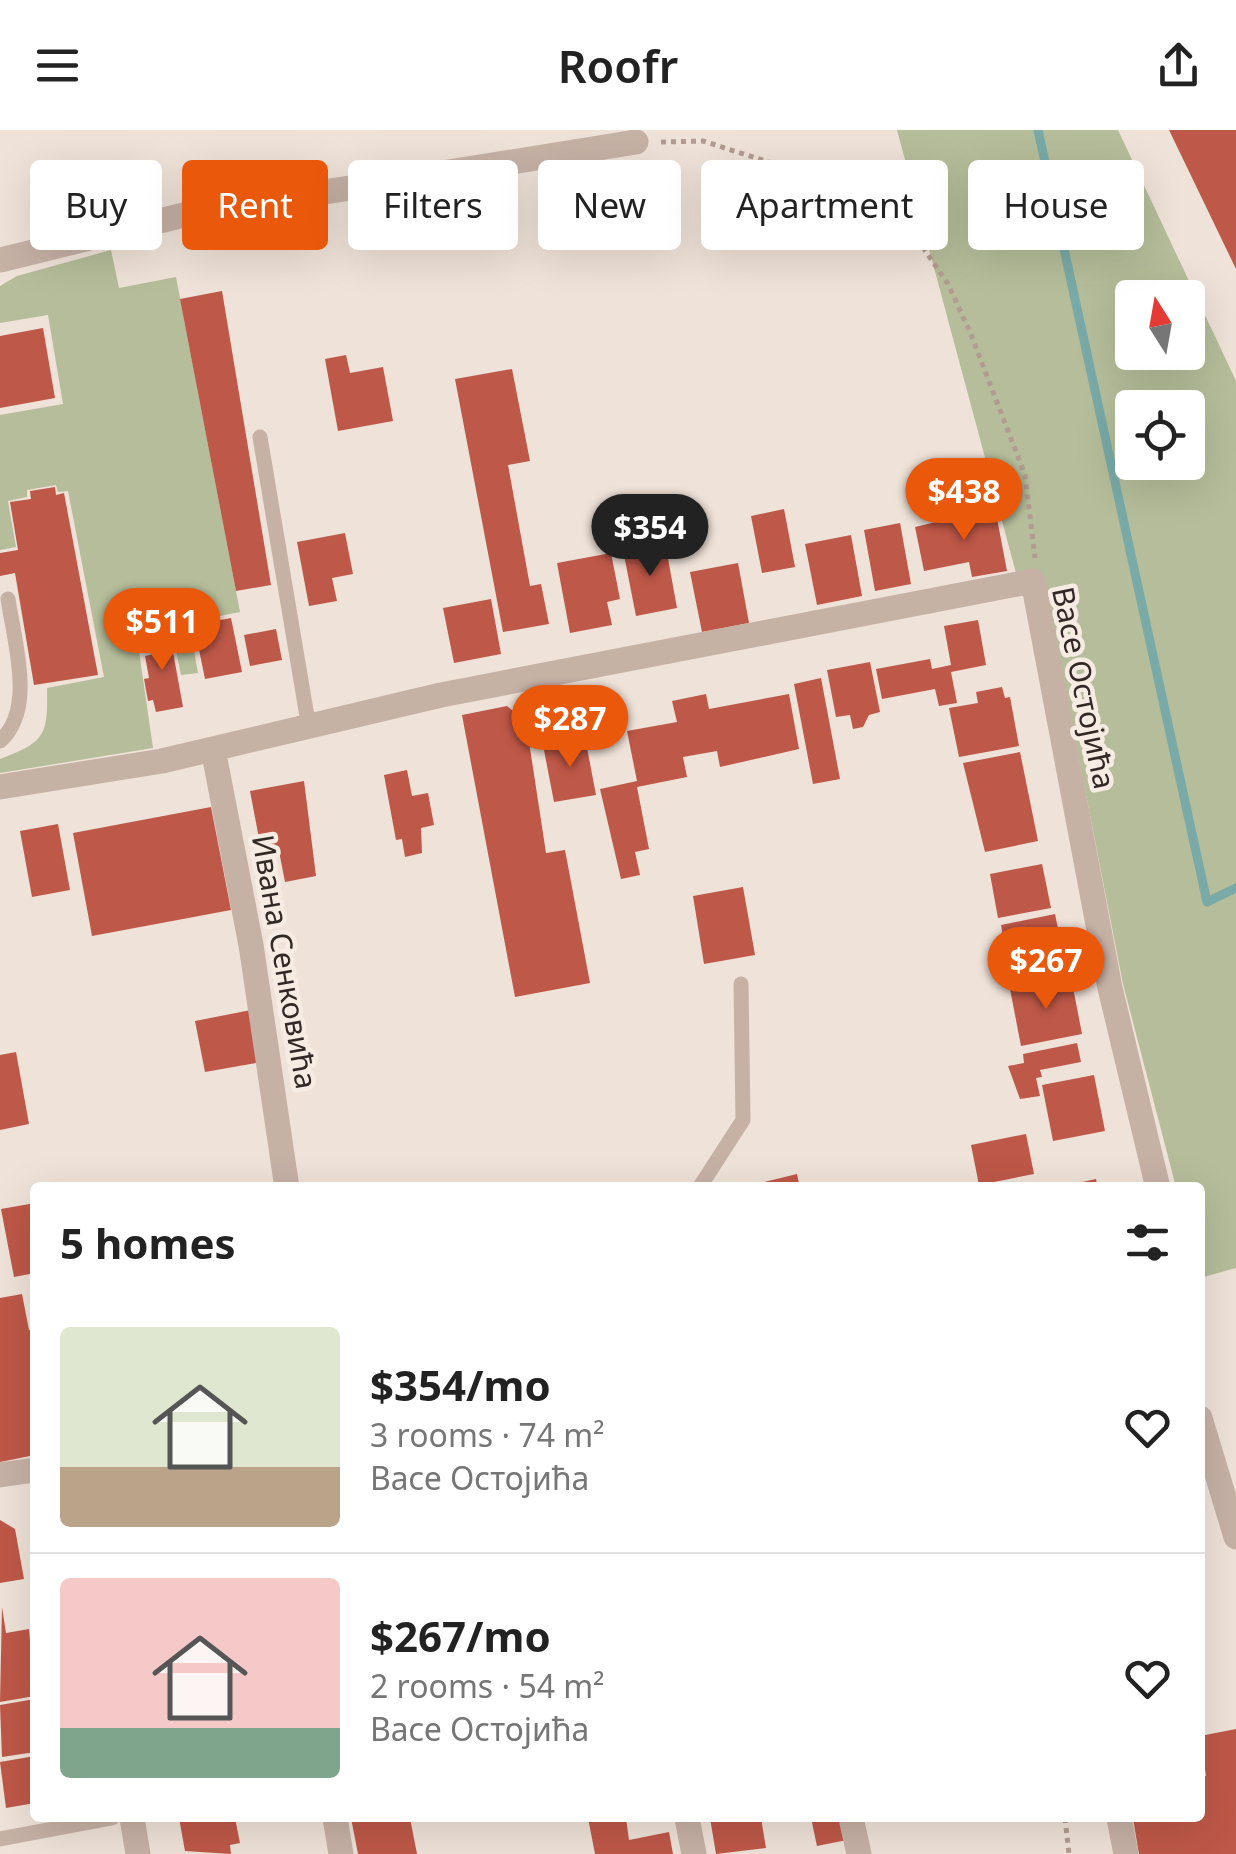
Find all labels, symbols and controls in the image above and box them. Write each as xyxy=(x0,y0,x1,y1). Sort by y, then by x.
text: Roofr xyxy=(558,35,678,96)
icon: menu xyxy=(30,38,85,93)
icon: share xyxy=(1151,38,1206,93)
chip: Buy xyxy=(30,160,162,250)
chip: Rent xyxy=(182,160,328,250)
chip: Filters xyxy=(348,160,518,250)
chip: New xyxy=(538,160,681,250)
chip: Apartment xyxy=(701,160,948,250)
chip: House xyxy=(968,160,1144,250)
north arrow xyxy=(1115,280,1205,370)
map controls xyxy=(1115,280,1205,480)
button: locate xyxy=(1115,390,1205,480)
pin: $438 xyxy=(905,458,1023,543)
text: $438 xyxy=(927,469,1001,512)
pin: $354 xyxy=(591,494,709,579)
text: $354 xyxy=(613,505,687,548)
street label: Васе Остојића xyxy=(1043,583,1126,793)
pin: $511 xyxy=(103,588,221,673)
text: $511 xyxy=(125,599,199,642)
pin: $287 xyxy=(511,685,629,770)
text: $287 xyxy=(533,696,607,739)
street label: Ивана Сенковића xyxy=(243,832,328,1092)
pin: $267 xyxy=(987,927,1105,1012)
text: $267 xyxy=(1009,938,1083,981)
text: 5 homes xyxy=(60,1214,236,1271)
icon: filters xyxy=(1120,1215,1175,1270)
text: $354/mo xyxy=(370,1356,551,1413)
icon: home xyxy=(140,1367,260,1487)
icon: heart xyxy=(1120,1400,1175,1455)
text: 3 rooms · 74 m² xyxy=(370,1413,604,1456)
text: Васе Остојића xyxy=(370,1456,589,1499)
text: $267/mo xyxy=(370,1607,551,1664)
icon: home xyxy=(140,1618,260,1738)
icon: heart xyxy=(1120,1651,1175,1706)
text: 2 rooms · 54 m² xyxy=(370,1664,604,1707)
text: Васе Остојића xyxy=(370,1707,589,1750)

